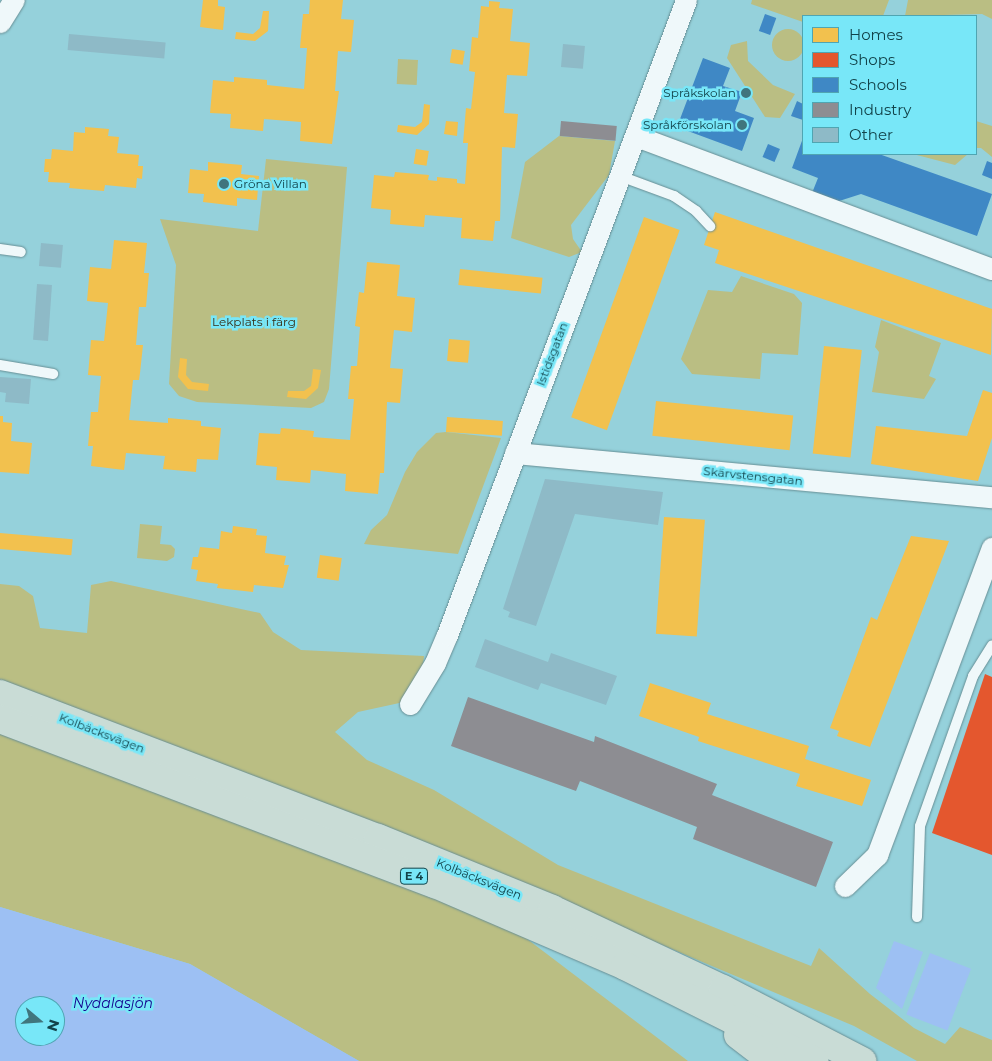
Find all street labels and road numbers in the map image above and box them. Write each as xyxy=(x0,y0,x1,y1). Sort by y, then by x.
street label: Istidsgatan xyxy=(533,320,571,388)
street label: Skärvstensgatan xyxy=(703,464,803,488)
street label: Kolbäcksvägen xyxy=(57,710,147,756)
street label: Kolbäcksvägen xyxy=(434,855,524,903)
road number: E 4 xyxy=(399,868,429,884)

